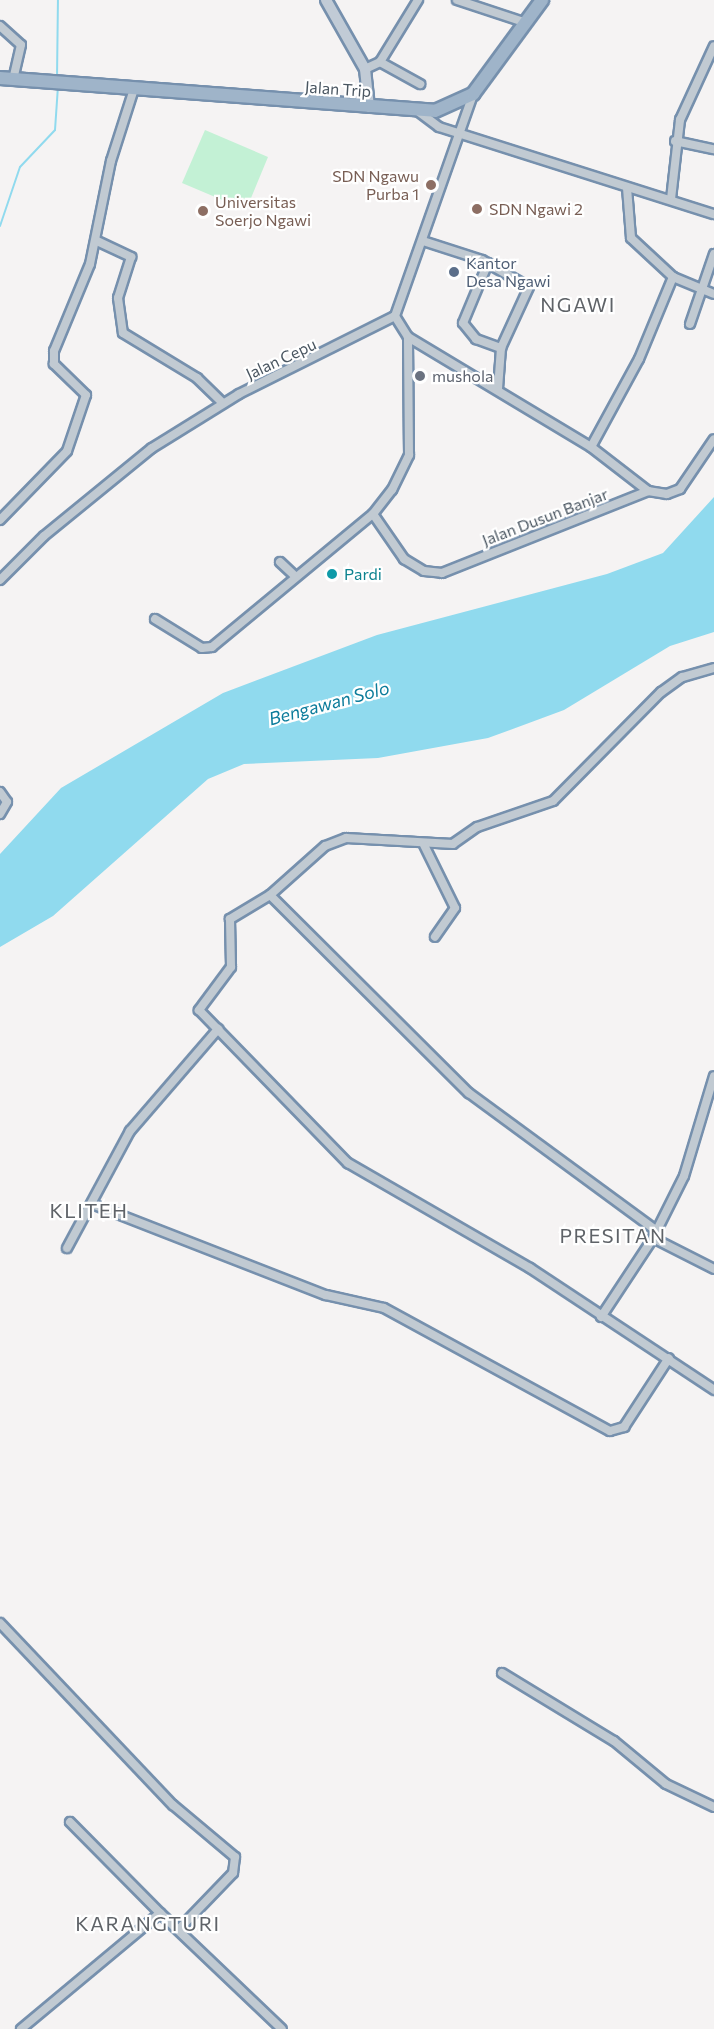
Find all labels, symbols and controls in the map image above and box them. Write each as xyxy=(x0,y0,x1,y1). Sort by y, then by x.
street label: Jalan Trip xyxy=(304,77,372,101)
place label: SDN Ngawu Purba 1 xyxy=(332,166,419,204)
marker: SDN Ngawu Purba 1 xyxy=(424,178,438,192)
place label: Universitas Soerjo Ngawi xyxy=(215,192,311,230)
place label: SDN Ngawi 2 xyxy=(489,199,583,219)
marker: SDN Ngawi 2 xyxy=(470,202,484,216)
marker: Universitas Soerjo Ngawi xyxy=(196,204,210,218)
place label: Kantor Desa Ngawi xyxy=(466,253,551,291)
marker: Kantor Desa Ngawi xyxy=(447,265,461,279)
district label: NGAWI xyxy=(540,292,616,316)
street label: Jalan Cepu xyxy=(243,334,319,384)
place label: mushola xyxy=(432,366,493,386)
marker: mushola xyxy=(413,369,427,383)
street label: Jalan Dusun Banjar xyxy=(479,484,611,550)
place label: Pardi xyxy=(344,564,382,584)
marker: Pardi xyxy=(325,567,339,581)
water label: Bengawan Solo xyxy=(266,677,392,729)
district label: KLITEH xyxy=(49,1198,129,1222)
district label: PRESITAN xyxy=(559,1223,667,1247)
district label: KARANGTURI xyxy=(75,1911,221,1935)

